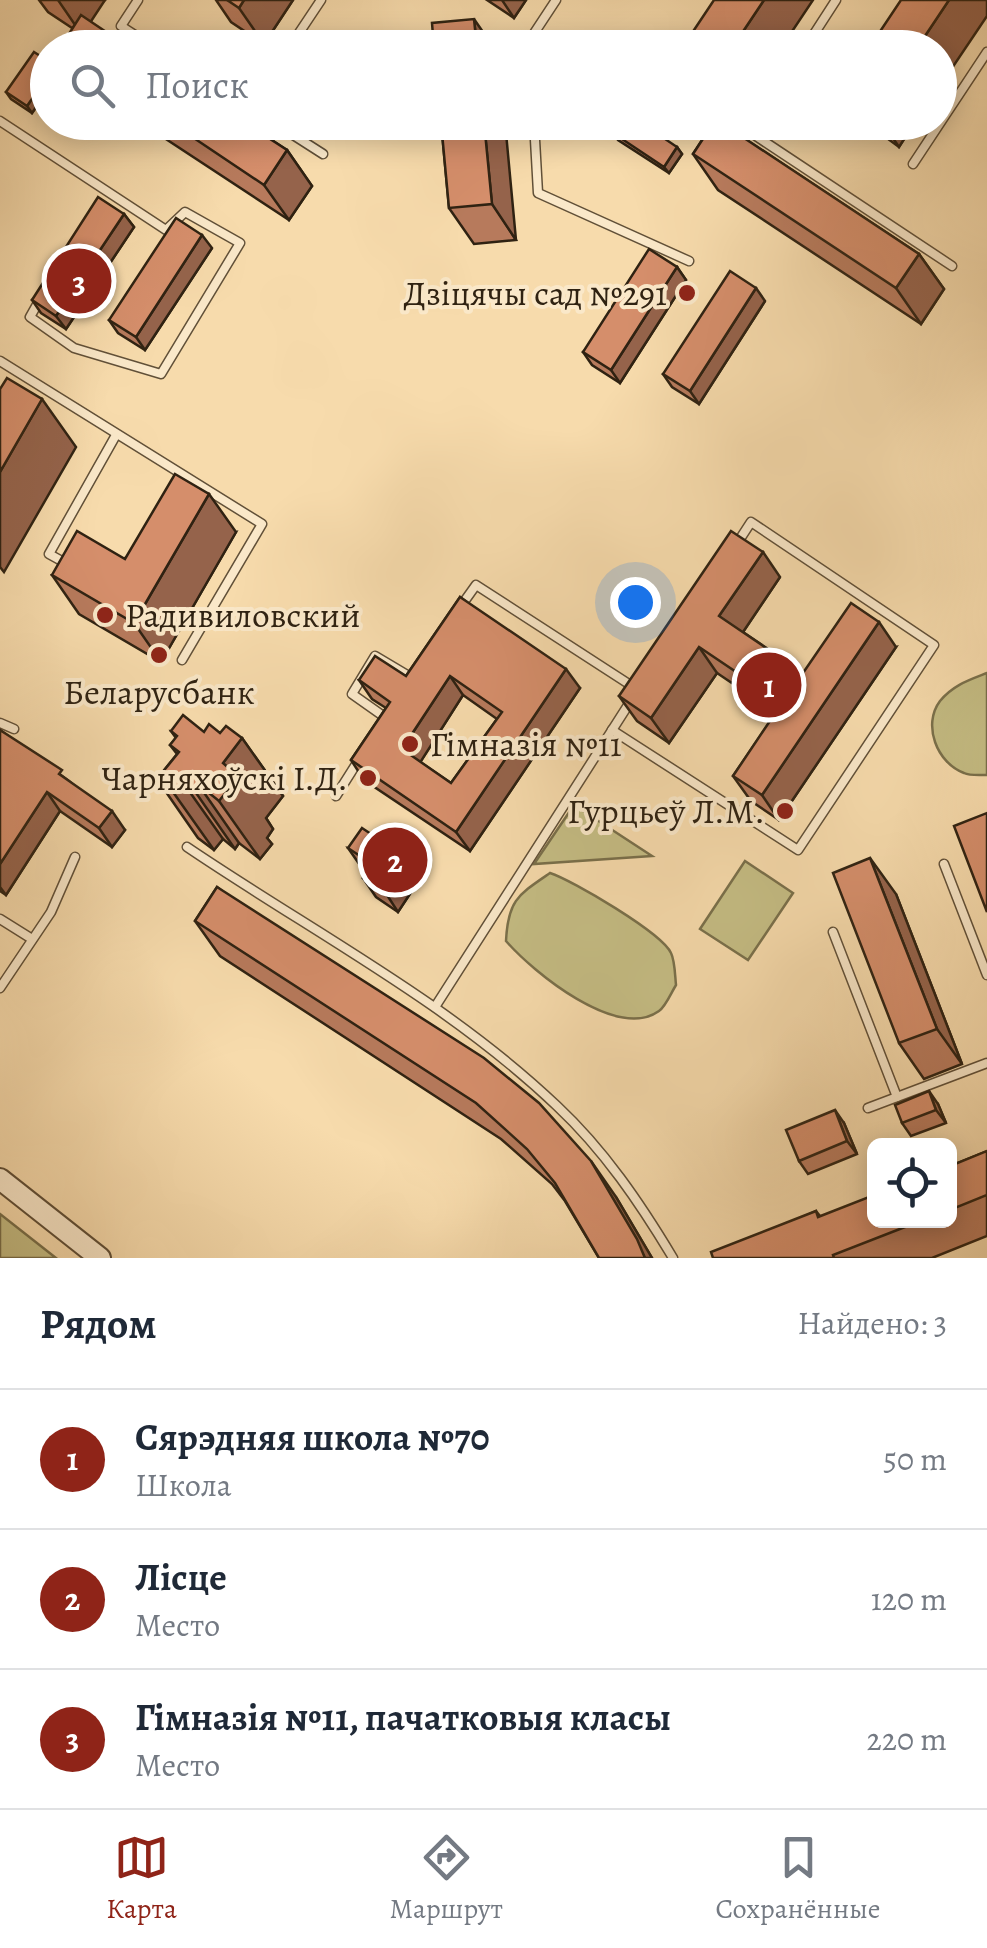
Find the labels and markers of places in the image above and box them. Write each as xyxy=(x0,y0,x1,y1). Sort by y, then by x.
pin: 3 xyxy=(46,244,112,318)
place label: Дзіцячы сад №291 xyxy=(403,269,667,317)
marker: Дзіцячы сад №291 xyxy=(676,282,698,304)
place label: Радивиловский xyxy=(125,591,361,639)
marker: Радивиловский xyxy=(94,604,116,626)
marker: Беларусбанк xyxy=(148,644,170,666)
pin: 1 xyxy=(736,648,802,722)
place label: Беларусбанк xyxy=(63,668,255,716)
place label: Гімназія №11 xyxy=(430,720,622,768)
marker: Гімназія №11 xyxy=(399,733,421,755)
place label: Чарняхоўскі І.Д. xyxy=(102,754,348,802)
marker: Чарняхоўскі І.Д. xyxy=(357,767,379,789)
place label: Гурцьеў Л.М. xyxy=(567,787,765,835)
marker: Гурцьеў Л.М. xyxy=(774,800,796,822)
pin: 2 xyxy=(362,822,428,898)

